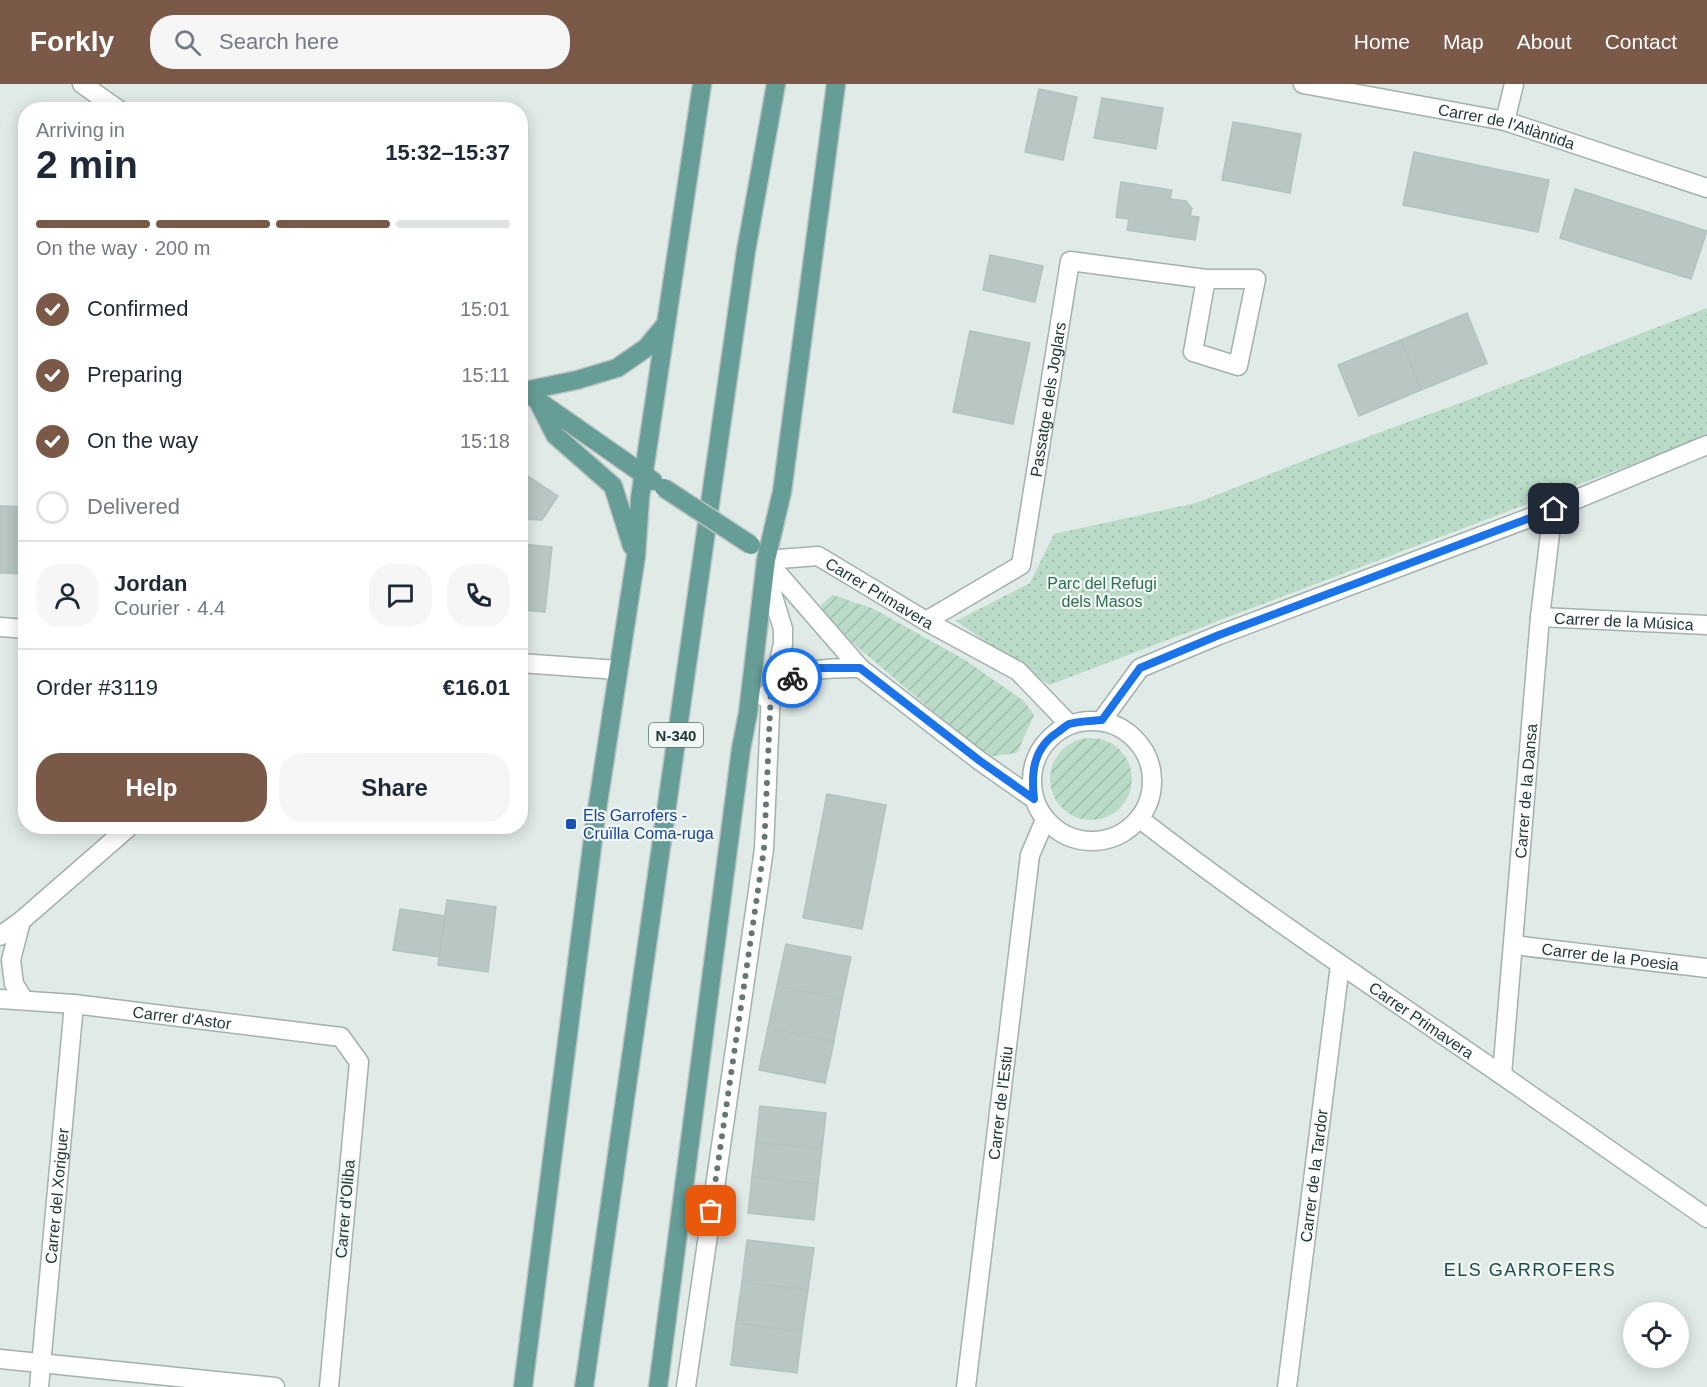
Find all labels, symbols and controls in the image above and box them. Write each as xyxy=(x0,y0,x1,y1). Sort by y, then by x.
search box xyxy=(150,15,570,69)
text: Forkly xyxy=(30,26,114,57)
icon: search xyxy=(171,26,204,59)
text: Search here xyxy=(219,29,339,54)
text: Home xyxy=(1354,30,1410,53)
text: Map xyxy=(1443,30,1484,53)
text: About xyxy=(1517,30,1572,53)
text: Contact xyxy=(1605,30,1677,53)
street label: Carrer de l'Atlàntida xyxy=(1437,100,1577,152)
text: Arriving in xyxy=(36,119,125,141)
text: 15:32–15:37 xyxy=(385,140,510,165)
text: 2 min xyxy=(36,143,138,186)
text: On the way · 200 m xyxy=(36,237,211,259)
icon: check xyxy=(36,293,69,326)
text: Confirmed xyxy=(87,296,188,321)
text: 15:01 xyxy=(460,298,510,320)
street label: Passatge dels Joglars xyxy=(1027,321,1069,478)
icon: check xyxy=(36,359,69,392)
text: Preparing xyxy=(87,362,182,387)
text: 15:11 xyxy=(461,364,510,386)
icon: check xyxy=(36,425,69,458)
text: On the way xyxy=(87,428,198,453)
text: 15:18 xyxy=(460,430,510,452)
pin xyxy=(1528,483,1579,534)
icon: home xyxy=(1537,492,1570,525)
text: Delivered xyxy=(87,494,180,519)
street label: Carrer Primavera xyxy=(823,554,936,632)
button: person xyxy=(36,564,99,627)
button: chat xyxy=(369,564,432,627)
button: phone xyxy=(447,564,510,627)
text: Jordan xyxy=(114,571,187,596)
park label: Parc del Refugi dels Masos xyxy=(1047,575,1157,610)
text: Courier · 4.4 xyxy=(114,597,225,619)
street label: Carrer de la Música xyxy=(1554,609,1694,633)
courier xyxy=(762,648,822,708)
icon: bike xyxy=(776,662,809,695)
text: Order #3119 xyxy=(36,675,158,700)
text: €16.01 xyxy=(443,675,510,700)
road number: N-340 xyxy=(649,723,703,747)
street label: Carrer de la Dansa xyxy=(1512,723,1540,859)
button: Help xyxy=(36,753,267,822)
button: Share xyxy=(279,753,510,822)
place label: Els Garrofers - Cruïlla Coma-ruga xyxy=(583,807,714,842)
marker: Els Garrofers - Cruïlla Coma-ruga xyxy=(564,817,578,831)
street label: Carrer de la Poesia xyxy=(1541,940,1680,973)
street label: Carrer Primavera xyxy=(1366,978,1477,1062)
street label: Carrer d'Astor xyxy=(132,1003,233,1032)
street label: Carrer de l'Estiu xyxy=(985,1045,1015,1161)
street label: Carrer de la Tardor xyxy=(1297,1107,1330,1243)
street label: Carrer del Xoriguer xyxy=(42,1127,71,1264)
street label: Carrer d'Oliba xyxy=(332,1159,358,1259)
pin xyxy=(685,1185,736,1236)
icon: bag xyxy=(694,1194,727,1227)
district label: ELS GARROFERS xyxy=(1444,1260,1616,1280)
map controls xyxy=(1623,1302,1689,1368)
button: locate xyxy=(1623,1302,1689,1368)

